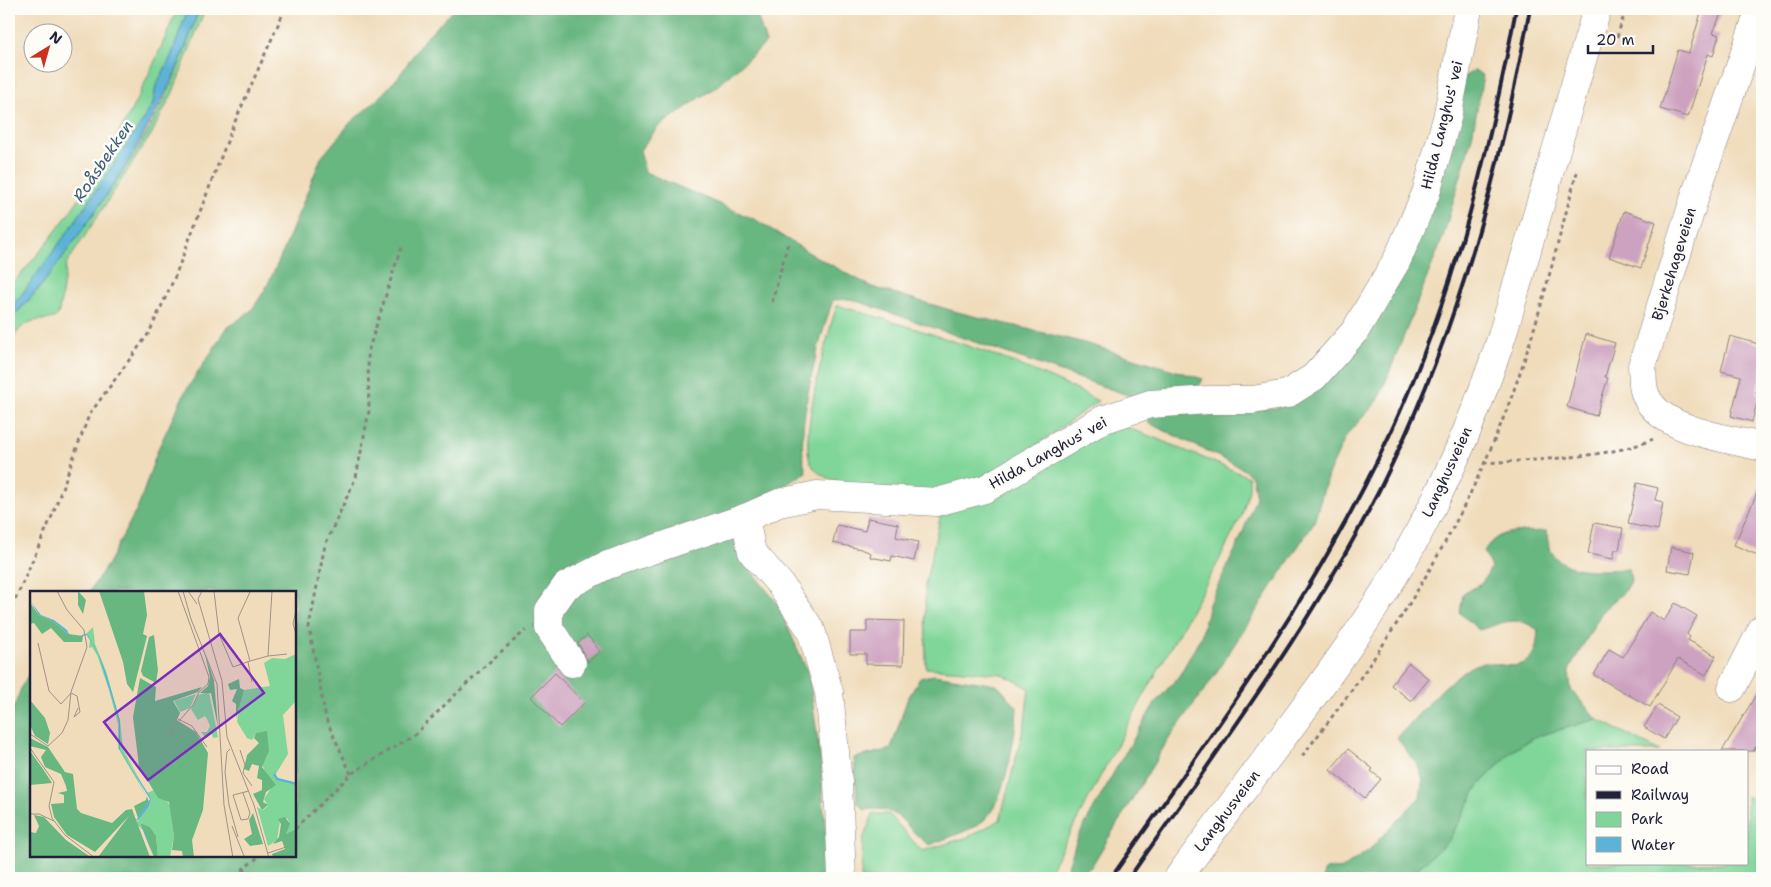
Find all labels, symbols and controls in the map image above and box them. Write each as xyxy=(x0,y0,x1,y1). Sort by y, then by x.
north arrow xyxy=(22,22,72,72)
scale bar xyxy=(1588,22,1654,54)
text: N xyxy=(46,27,66,48)
text: 20 m xyxy=(1596,30,1635,50)
street label: Hilda Langhus' vei xyxy=(1416,58,1468,192)
water label: Roåsbekken xyxy=(68,116,138,206)
street label: Bjerkehageveien xyxy=(1647,205,1701,323)
street label: Hilda Langhus' vei xyxy=(985,412,1111,494)
street label: Langhusveien xyxy=(1417,423,1477,521)
inset map xyxy=(30,591,296,857)
legend xyxy=(1586,750,1748,864)
text: Road xyxy=(1631,759,1669,779)
street label: Langhusveien xyxy=(1190,766,1264,856)
text: Railway xyxy=(1631,785,1689,805)
text: Park xyxy=(1631,809,1663,829)
text: Water xyxy=(1631,835,1675,855)

